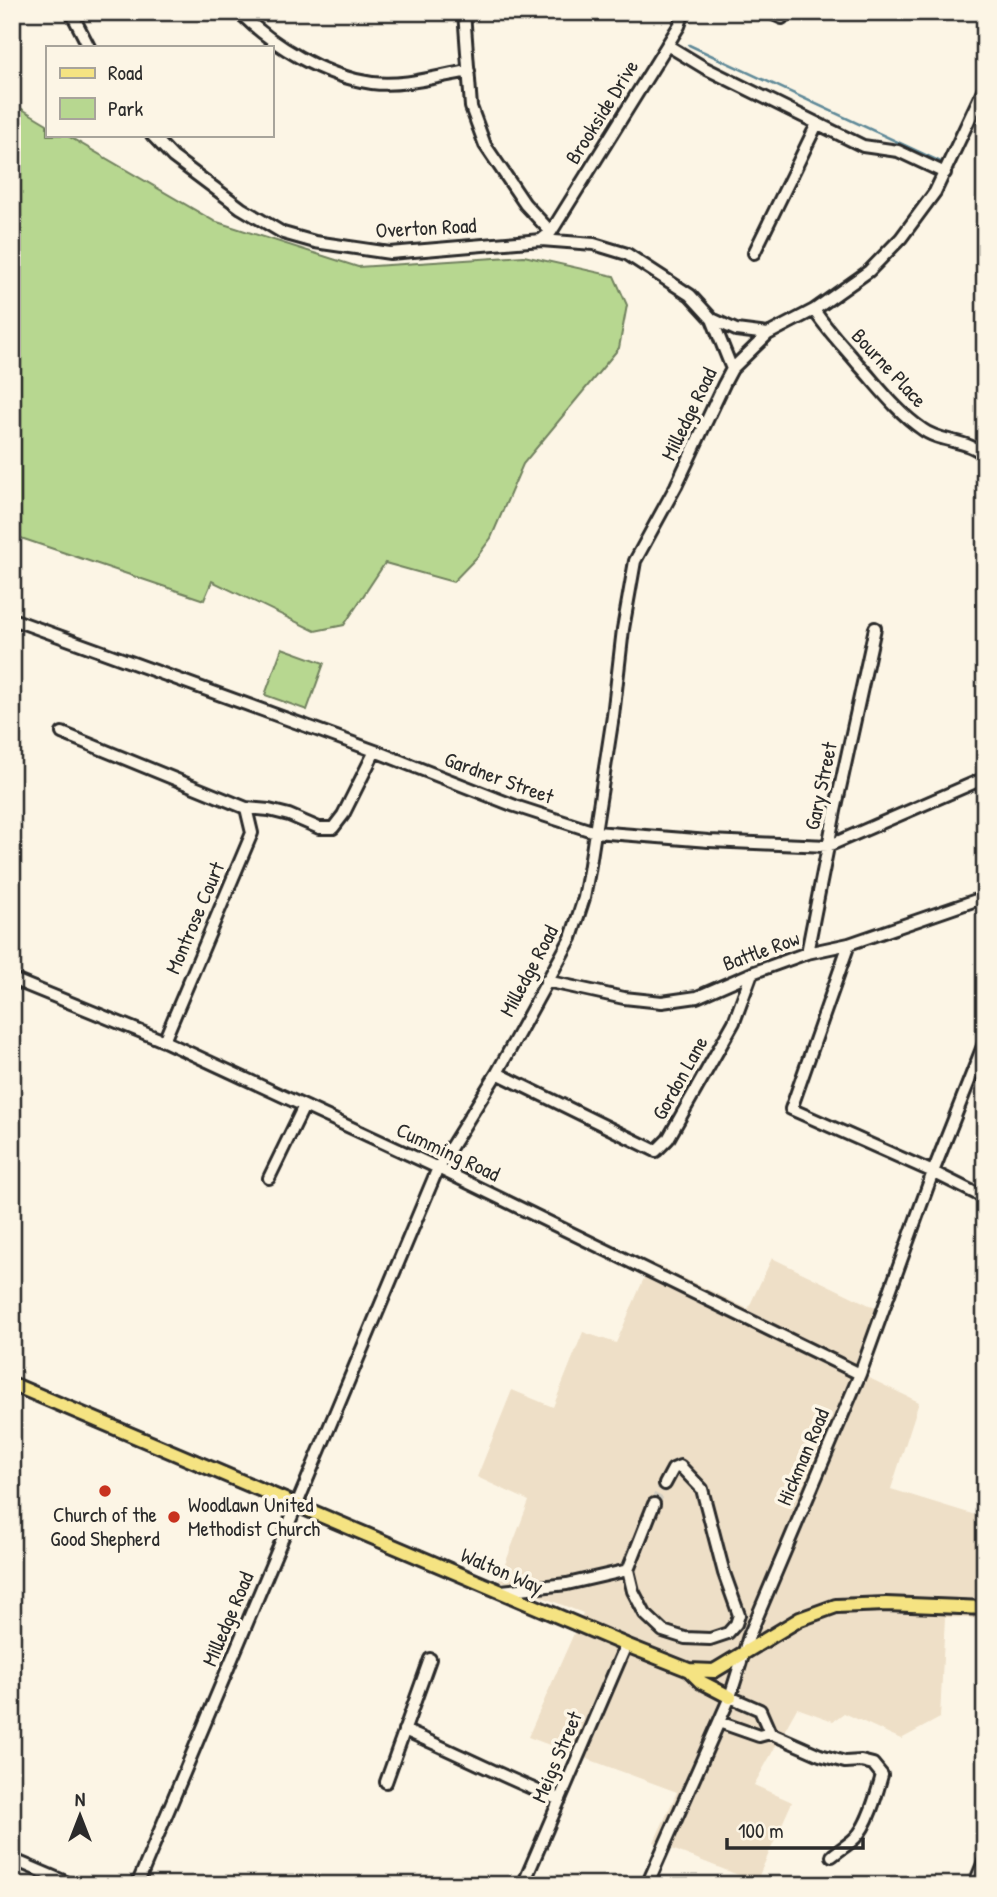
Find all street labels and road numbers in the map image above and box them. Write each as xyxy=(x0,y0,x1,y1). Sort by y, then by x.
street label: Brookside Drive xyxy=(558,54,645,169)
street label: Overton Road xyxy=(375,210,477,245)
street label: Bourne Place xyxy=(845,322,934,414)
street label: Milledge Road xyxy=(654,363,723,465)
street label: Gary Street xyxy=(797,739,844,832)
street label: Gardner Street xyxy=(441,744,559,811)
street label: Montrose Court xyxy=(158,857,231,978)
street label: Milledge Road xyxy=(492,920,565,1022)
street label: Battle Row xyxy=(718,923,804,978)
street label: Gordon Lane xyxy=(645,1031,714,1125)
street label: Cumming Road xyxy=(392,1115,505,1188)
street label: Hickman Road xyxy=(769,1404,836,1510)
street label: Walton Way xyxy=(457,1540,548,1601)
street label: Milledge Road xyxy=(195,1567,260,1670)
street label: Meigs Street xyxy=(524,1706,589,1807)

